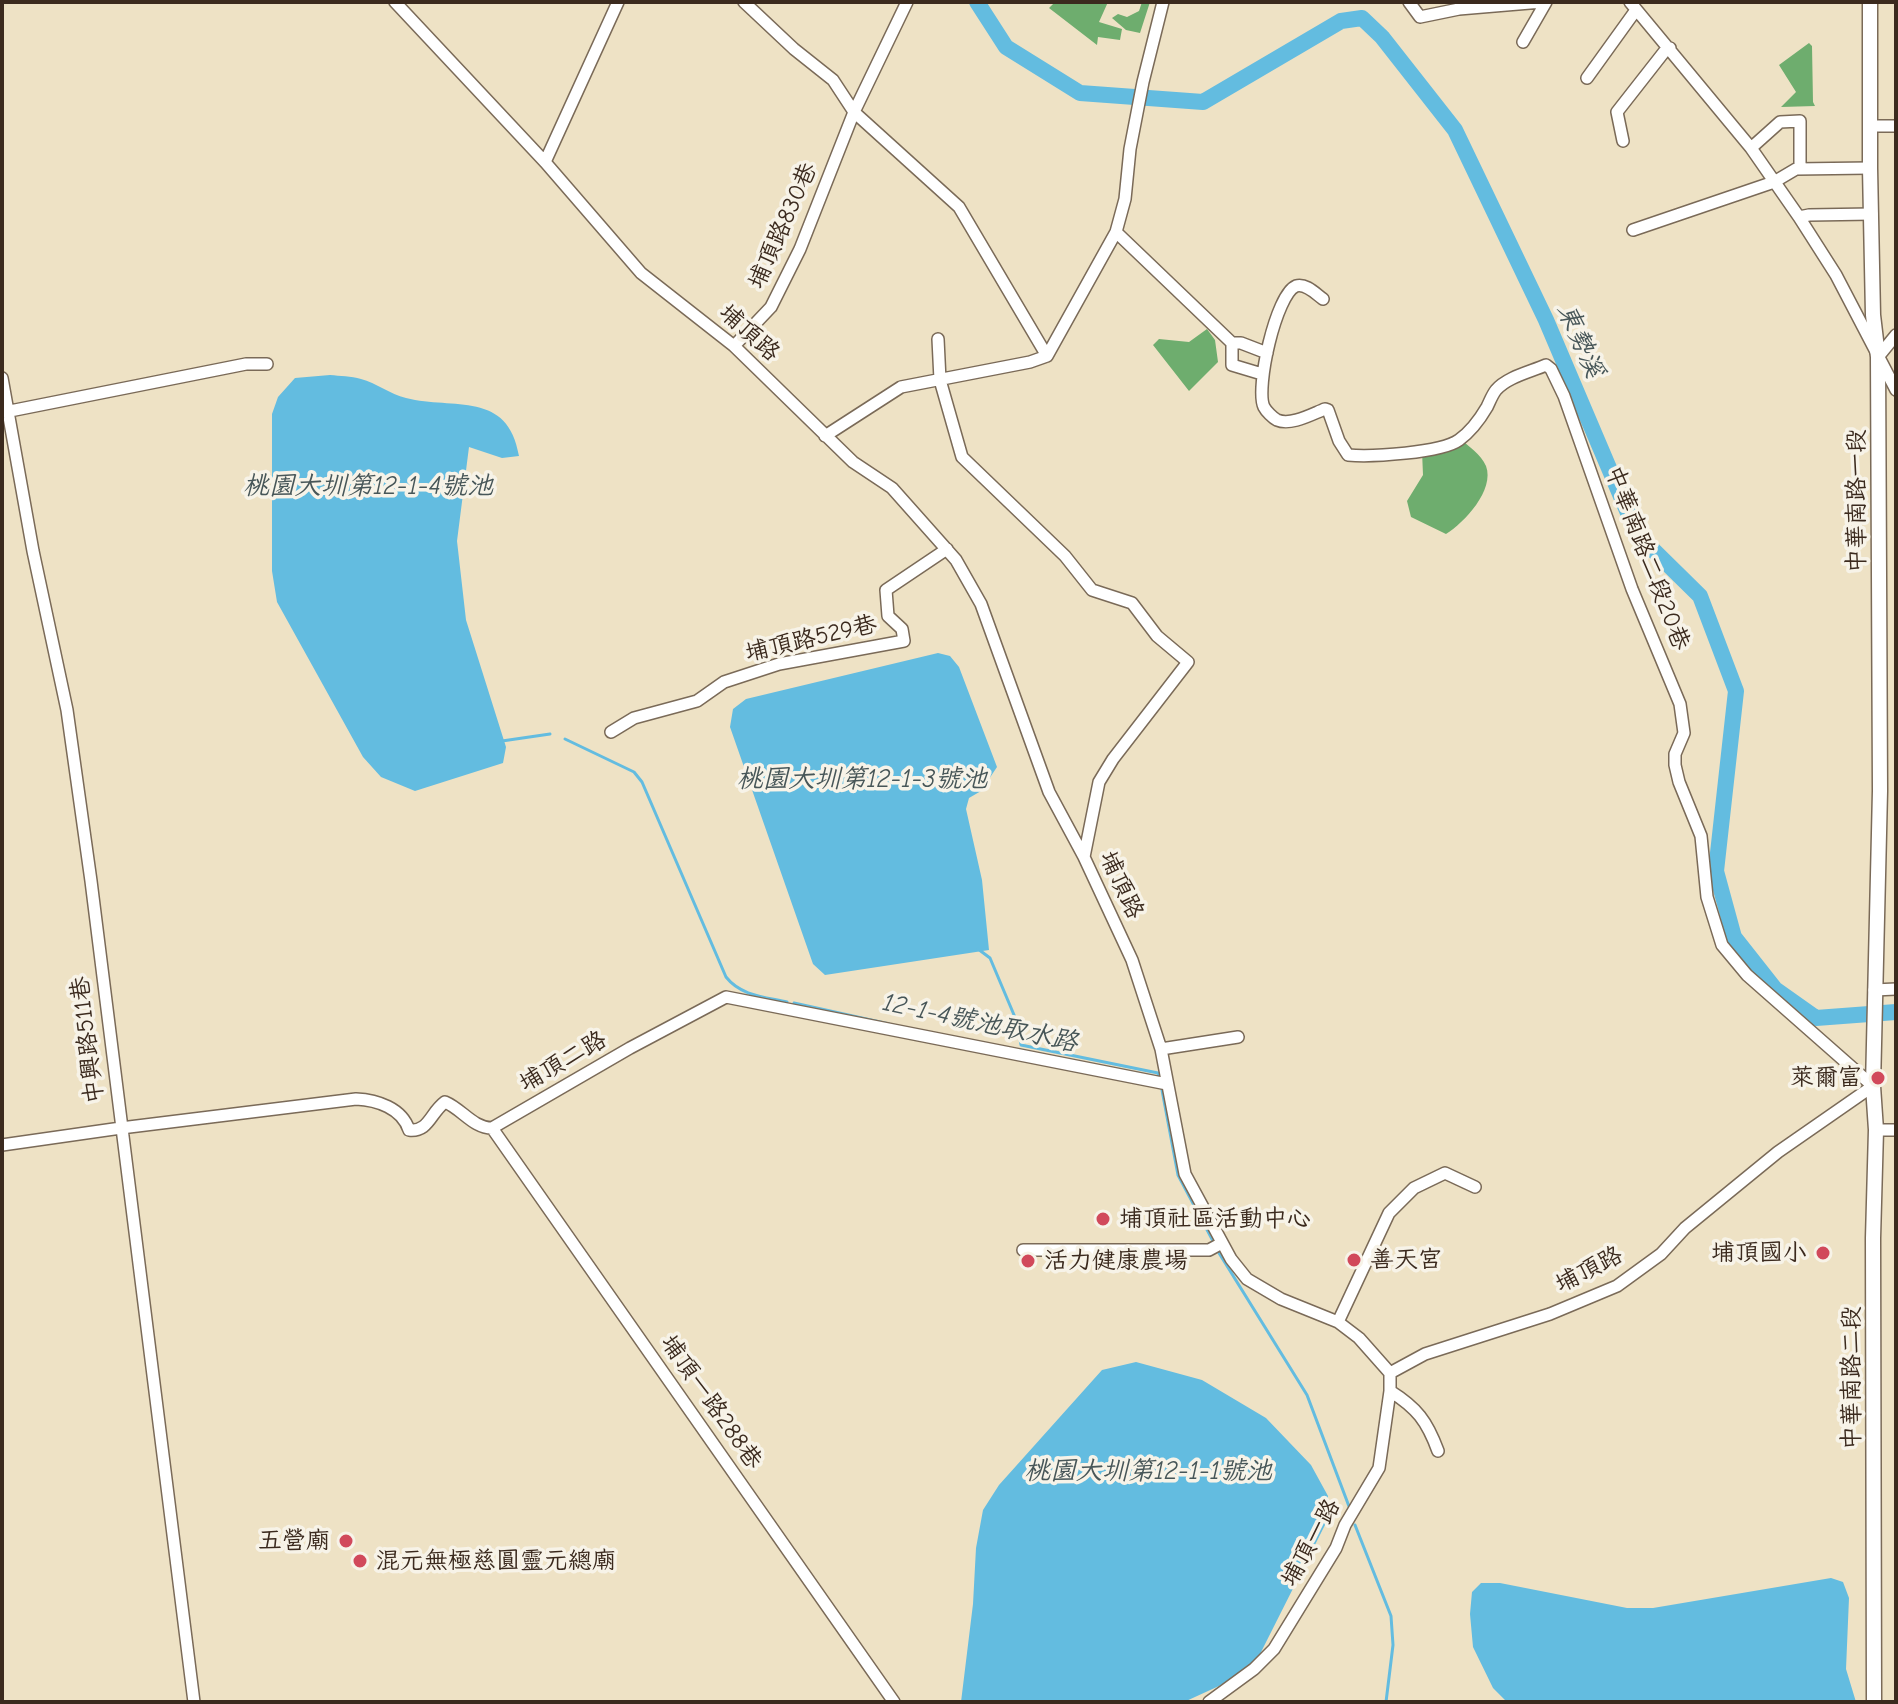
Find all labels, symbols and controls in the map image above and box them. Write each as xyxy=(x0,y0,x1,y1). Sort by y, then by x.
street label: 埔頂路830巷 xyxy=(742,158,824,294)
street label: 埔頂路 xyxy=(713,298,785,368)
water label: 東勢溪 xyxy=(1550,299,1610,383)
street label: 中華南路一段 xyxy=(1843,429,1871,573)
street label: 中華南路二段20巷 xyxy=(1599,462,1695,654)
water label: 桃園大圳第12-1-4號池 xyxy=(243,471,493,503)
street label: 埔頂路529巷 xyxy=(742,610,880,668)
water label: 桃園大圳第12-1-3號池 xyxy=(737,764,987,796)
street label: 埔頂路 xyxy=(1093,846,1149,924)
street label: 中興路511巷 xyxy=(66,975,110,1105)
water label: 12-1-4號池取水路 xyxy=(880,987,1080,1059)
street label: 埔頂二路 xyxy=(514,1026,612,1098)
place label: 萊爾富 xyxy=(1790,1064,1862,1092)
marker: 萊爾富 xyxy=(1869,1069,1887,1087)
place label: 埔頂社區活動中心 xyxy=(1119,1205,1311,1233)
marker: 埔頂社區活動中心 xyxy=(1094,1210,1112,1228)
place label: 埔頂國小 xyxy=(1711,1239,1807,1267)
street label: 埔頂路 xyxy=(1550,1241,1628,1299)
marker: 埔頂國小 xyxy=(1814,1244,1832,1262)
place label: 善天宮 xyxy=(1370,1246,1442,1274)
place label: 活力健康農場 xyxy=(1044,1247,1188,1275)
marker: 善天宮 xyxy=(1345,1251,1363,1269)
marker: 活力健康農場 xyxy=(1019,1252,1037,1270)
street label: 中華南路二段 xyxy=(1838,1306,1866,1450)
street label: 埔頂一路288巷 xyxy=(654,1329,768,1475)
water label: 桃園大圳第12-1-1號池 xyxy=(1024,1456,1272,1488)
street label: 埔頂一路 xyxy=(1275,1494,1347,1592)
place label: 五營廟 xyxy=(258,1527,330,1555)
marker: 五營廟 xyxy=(337,1532,355,1550)
place label: 混元無極慈圓靈元總廟 xyxy=(376,1547,616,1575)
marker: 混元無極慈圓靈元總廟 xyxy=(351,1552,369,1570)

